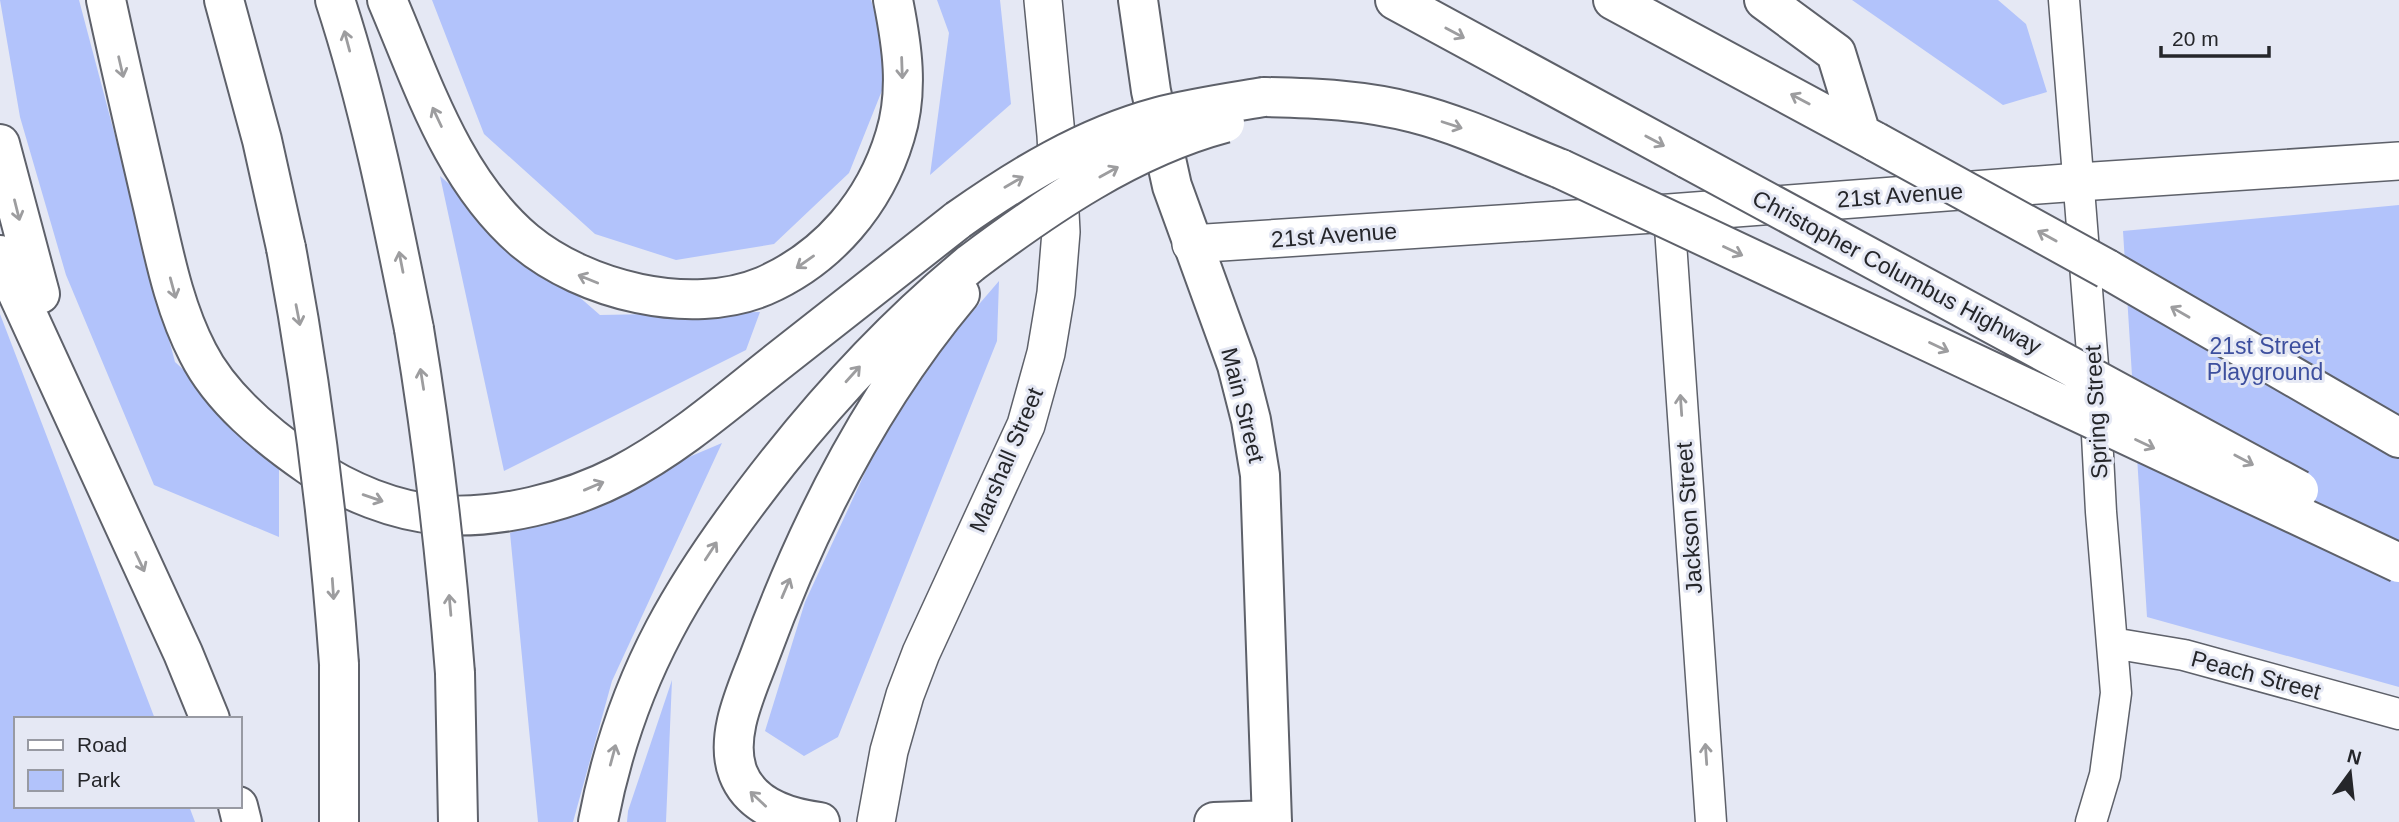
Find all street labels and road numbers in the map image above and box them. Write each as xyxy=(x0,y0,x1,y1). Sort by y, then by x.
street label: 21st Avenue xyxy=(1836,178,1964,212)
street label: Christopher Columbus Highway xyxy=(1748,185,2046,360)
street label: 21st Avenue xyxy=(1270,218,1398,252)
street label: Spring Street xyxy=(2079,344,2112,480)
street label: Main Street xyxy=(1216,345,1270,466)
street label: Marshall Street xyxy=(964,383,1048,536)
street label: Jackson Street xyxy=(1671,441,1707,595)
street label: Peach Street xyxy=(2188,645,2324,705)

